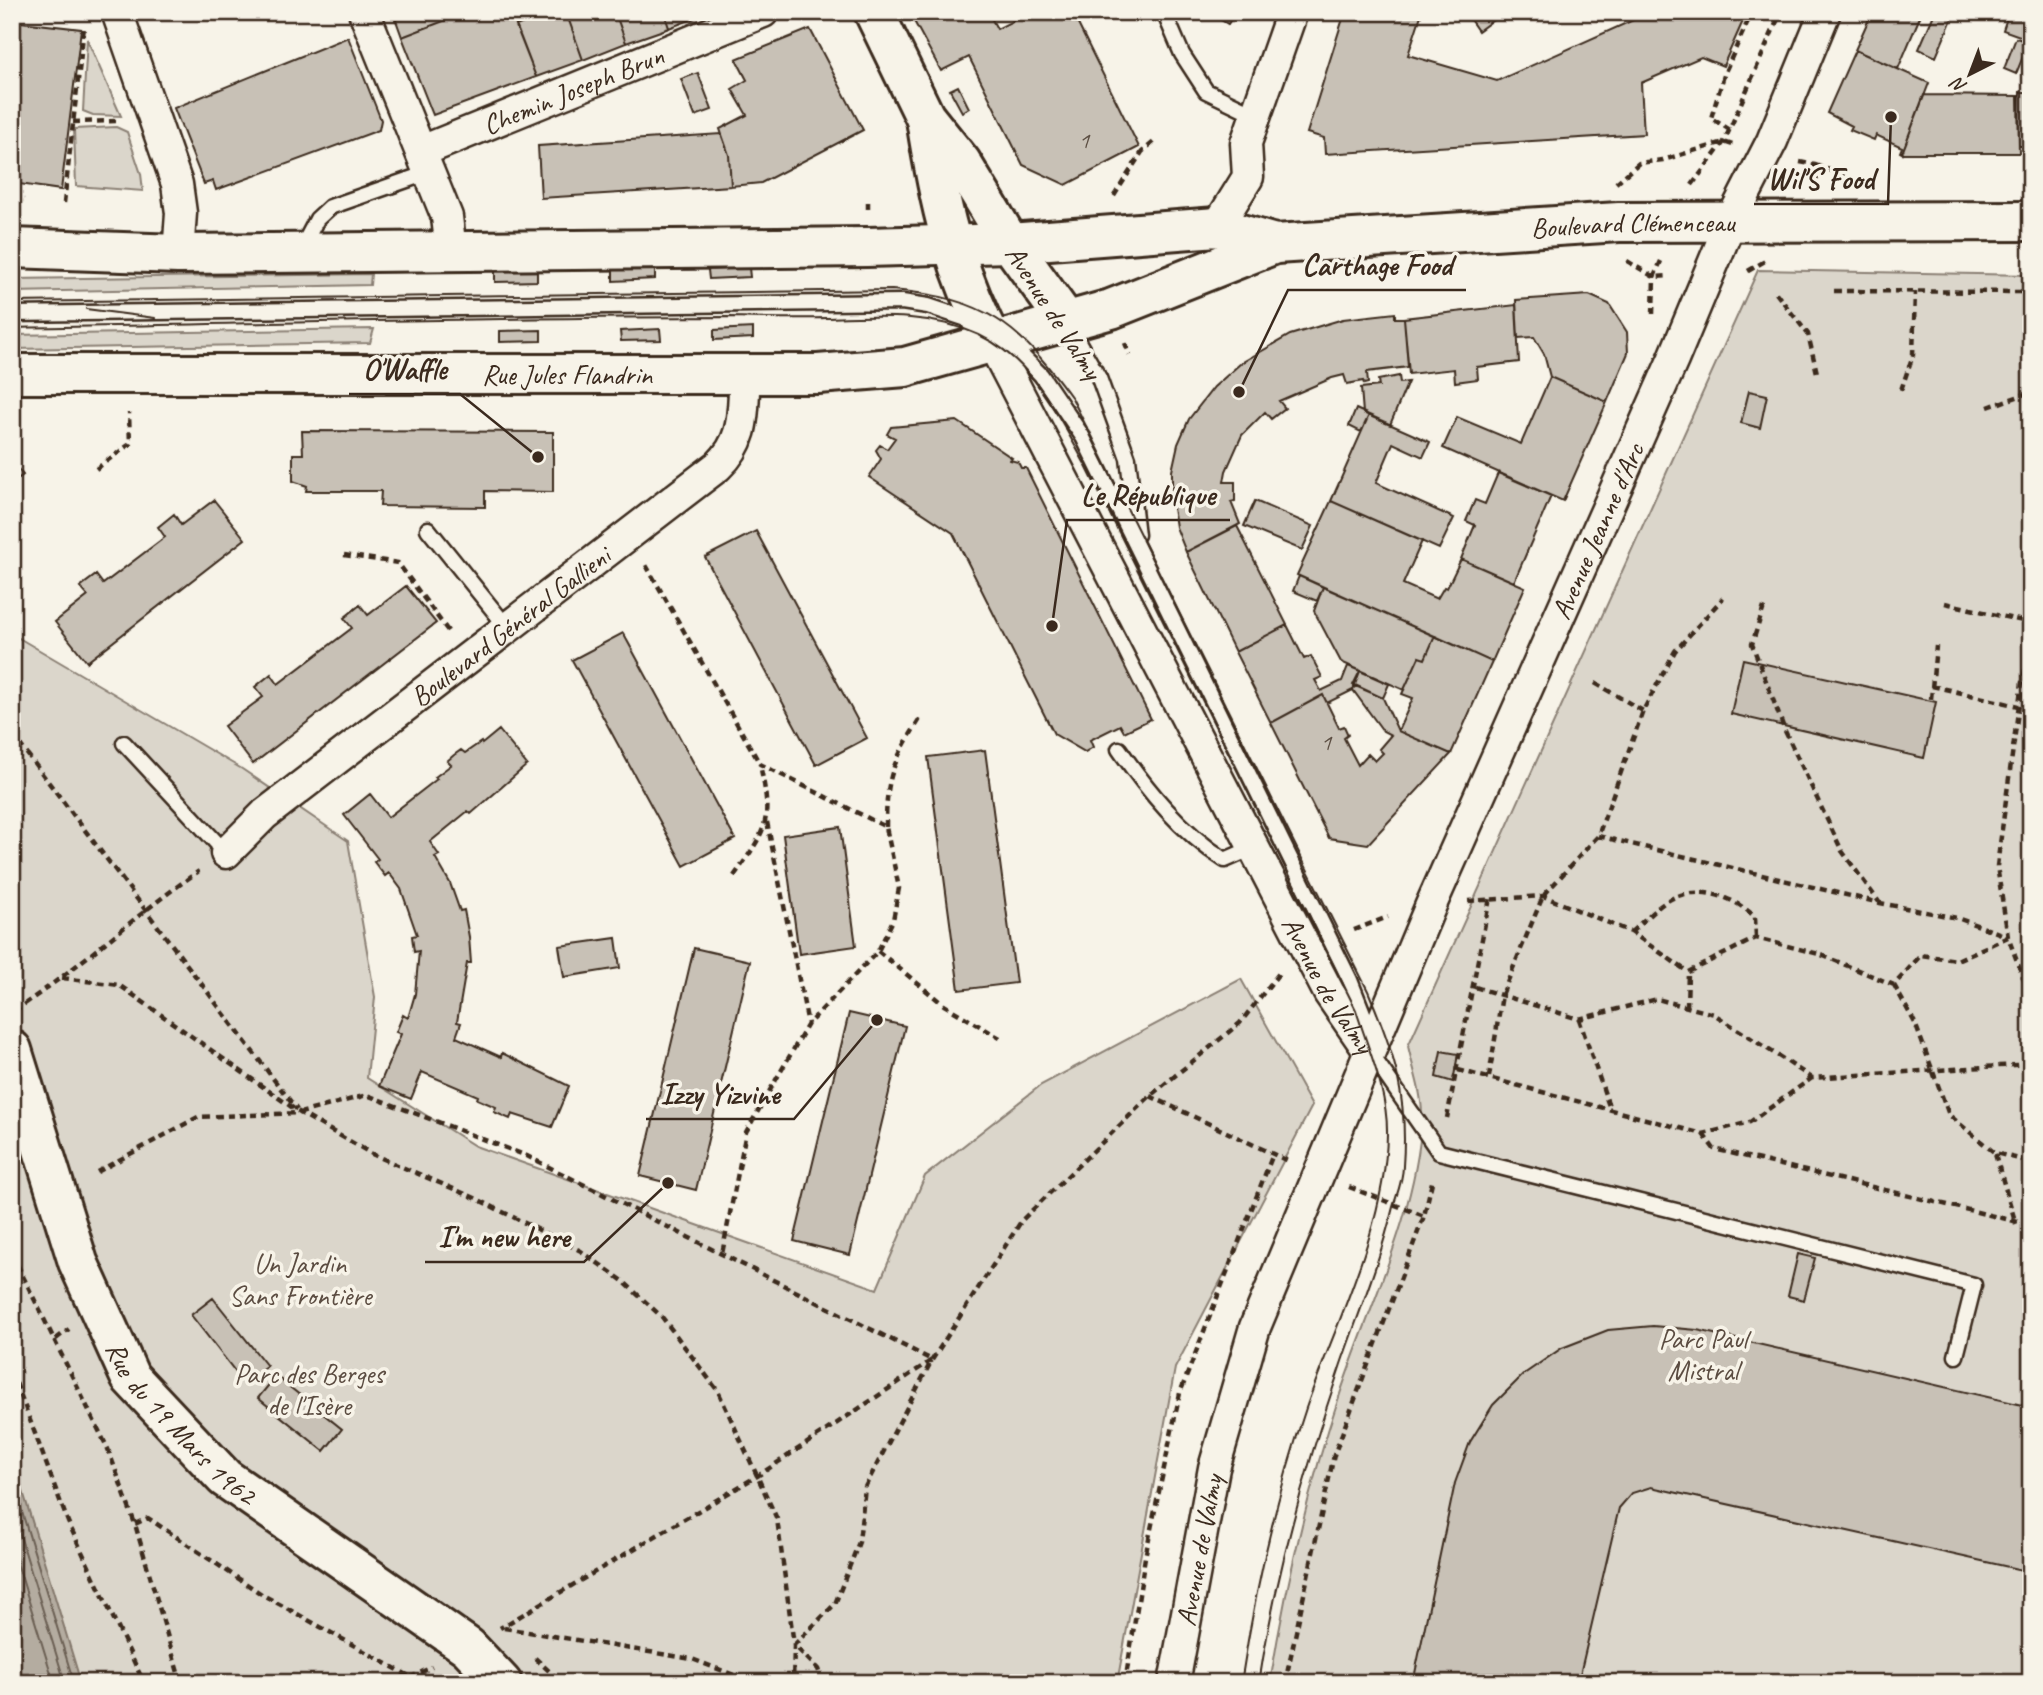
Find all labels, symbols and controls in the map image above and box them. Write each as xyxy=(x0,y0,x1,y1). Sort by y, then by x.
street label: Chemin Joseph Brun xyxy=(477,37,669,142)
north arrow xyxy=(1934,38,2004,108)
text: N xyxy=(1944,71,1972,99)
house number: 1 xyxy=(1079,125,1091,155)
callout: Wil'S Food xyxy=(1754,153,1888,204)
text: Wil'S Food xyxy=(1768,160,1879,198)
street label: Boulevard Clémenceau xyxy=(1530,204,1736,245)
street label: Avenue de Valmy xyxy=(998,238,1112,388)
callout: Carthage Food xyxy=(1288,239,1466,290)
text: Carthage Food xyxy=(1302,246,1457,284)
callout: O'Waffle xyxy=(349,343,460,394)
text: O'Waffle xyxy=(363,350,449,388)
street label: Rue Jules Flandrin xyxy=(482,357,654,392)
street label: Avenue Jeanne d'Arc xyxy=(1543,436,1652,624)
callout: Le République xyxy=(1067,469,1230,520)
text: Le République xyxy=(1081,476,1218,514)
street label: Boulevard Général Gallieni xyxy=(403,536,620,714)
house number: 1 xyxy=(1321,727,1333,757)
street label: Avenue de Valmy xyxy=(1275,910,1384,1062)
callout: Izzy Yizvine xyxy=(646,1068,794,1119)
text: Izzy Yizvine xyxy=(660,1075,782,1113)
callout: I'm new here xyxy=(425,1211,584,1262)
text: I'm new here xyxy=(438,1218,572,1256)
park label: Un Jardin Sans Frontière xyxy=(229,1246,373,1313)
park label: Parc Paul Mistral xyxy=(1659,1321,1753,1388)
street label: Rue du 19 Mars 1962 xyxy=(99,1336,265,1513)
park label: Parc des Berges de l'Isère xyxy=(234,1356,386,1423)
street label: Avenue de Valmy xyxy=(1167,1469,1230,1629)

